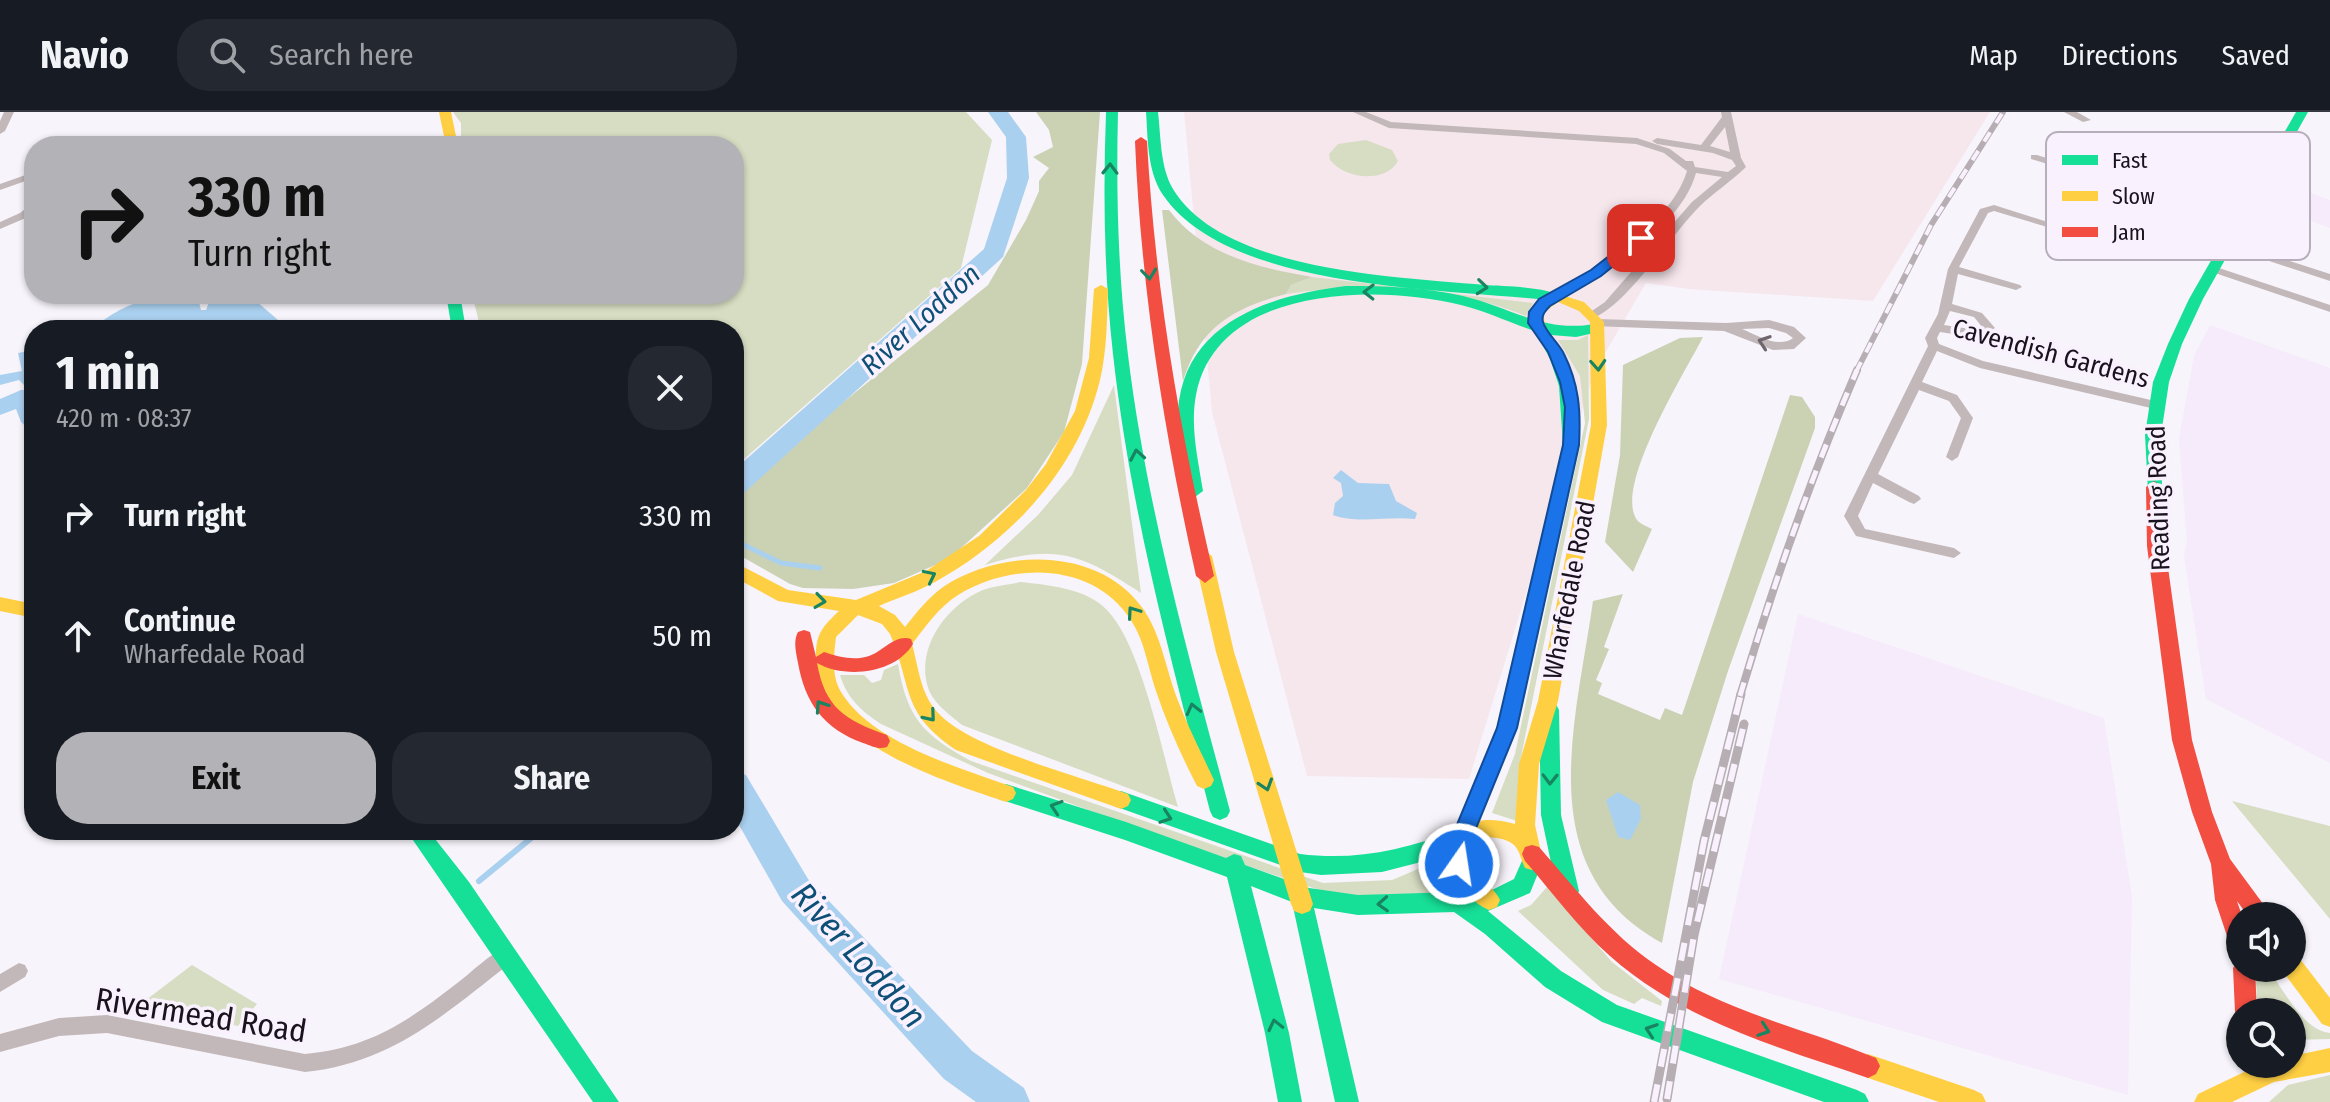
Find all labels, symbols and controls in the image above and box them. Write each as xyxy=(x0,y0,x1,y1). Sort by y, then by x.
search box xyxy=(177,19,737,91)
text: Navio xyxy=(40,32,129,78)
icon: search xyxy=(205,33,249,77)
text: Search here xyxy=(269,37,414,73)
text: Map xyxy=(1969,39,2018,72)
text: Directions xyxy=(2062,39,2178,72)
text: Saved xyxy=(2222,39,2290,72)
legend xyxy=(2046,132,2310,260)
text: Fast xyxy=(2112,147,2148,174)
one-way arrow xyxy=(1101,162,1119,175)
text: 330 m xyxy=(188,164,326,231)
icon: right xyxy=(56,168,160,272)
text: Slow xyxy=(2112,183,2155,210)
pin xyxy=(1607,204,1675,272)
icon: arrive xyxy=(1619,216,1663,260)
text: Jam xyxy=(2112,219,2146,246)
text: Turn right xyxy=(188,232,331,276)
water label: River Loddon xyxy=(854,257,987,382)
one-way arrow xyxy=(1140,268,1157,281)
one-way arrow xyxy=(1476,278,1489,295)
one-way arrow xyxy=(1362,283,1375,301)
street label: Cavendish Gardens xyxy=(1949,312,2153,395)
one-way arrow xyxy=(1758,335,1772,351)
text: 1 min xyxy=(56,344,161,402)
button: close xyxy=(628,346,712,430)
one-way arrow xyxy=(1589,359,1606,372)
text: 420 m · 08:37 xyxy=(56,403,192,434)
street label: Reading Road xyxy=(2140,425,2177,571)
one-way arrow xyxy=(1129,448,1146,462)
icon: right xyxy=(56,494,100,538)
text: Turn right xyxy=(124,498,246,534)
text: 330 m xyxy=(639,498,712,534)
street label: Wharfedale Road xyxy=(1537,498,1602,682)
one-way arrow xyxy=(921,570,936,586)
one-way arrow xyxy=(813,592,826,609)
text: Continue xyxy=(124,603,236,639)
one-way arrow xyxy=(1128,606,1143,620)
icon: ahead xyxy=(56,614,100,658)
text: 50 m xyxy=(652,618,712,654)
text: Wharfedale Road xyxy=(124,639,306,670)
one-way arrow xyxy=(815,700,830,714)
one-way arrow xyxy=(1186,702,1203,716)
one-way arrow xyxy=(920,706,935,721)
button: Exit xyxy=(56,732,376,824)
button: Share xyxy=(392,732,712,824)
one-way arrow xyxy=(1541,773,1559,786)
one-way arrow xyxy=(1256,777,1272,791)
one-way arrow xyxy=(1049,801,1063,817)
one-way arrow xyxy=(1159,807,1173,824)
position arrow xyxy=(1417,822,1501,906)
water label: River Loddon xyxy=(783,874,935,1036)
one-way arrow xyxy=(1376,895,1389,912)
map controls xyxy=(2226,902,2306,1078)
button: sound xyxy=(2226,902,2306,982)
street label: Rivermead Road xyxy=(93,980,309,1050)
button: search xyxy=(2226,998,2306,1078)
one-way arrow xyxy=(1267,1019,1284,1033)
one-way arrow xyxy=(1756,1021,1770,1037)
one-way arrow xyxy=(1645,1023,1659,1039)

